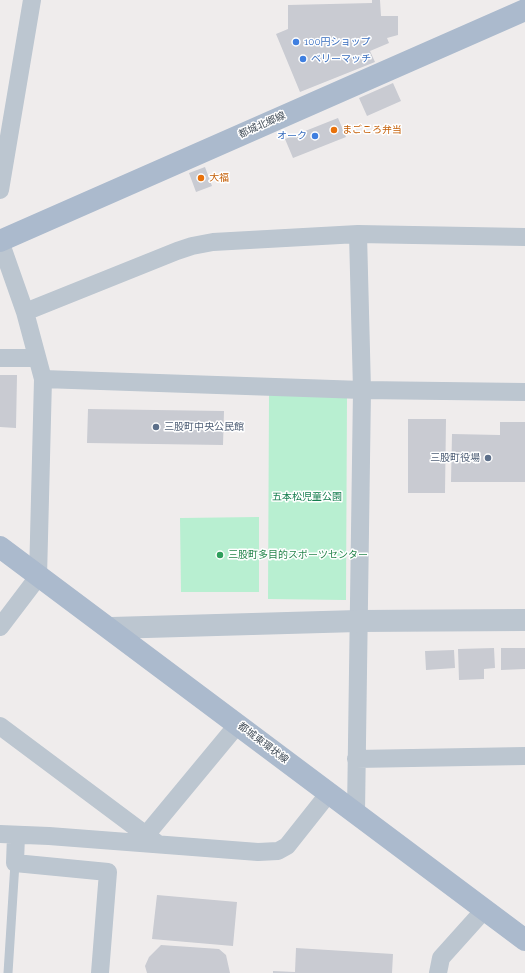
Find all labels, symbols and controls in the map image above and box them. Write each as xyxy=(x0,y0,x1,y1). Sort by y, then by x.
place label: 100円ショップ xyxy=(304,36,371,48)
marker: 100円ショップ xyxy=(291,37,301,47)
place label: ベリーマッチ xyxy=(311,53,371,65)
marker: ベリーマッチ xyxy=(298,54,308,64)
street label: 都城北郷線 xyxy=(237,109,287,141)
place label: まごころ弁当 xyxy=(342,124,402,136)
marker: まごころ弁当 xyxy=(329,125,339,135)
place label: オーク xyxy=(277,130,307,142)
marker: オーク xyxy=(310,131,320,141)
place label: 大福 xyxy=(209,172,229,184)
marker: 大福 xyxy=(196,173,206,183)
place label: 三股町中央公民館 xyxy=(164,421,244,433)
marker: 三股町中央公民館 xyxy=(151,422,161,432)
place label: 三股町役場 xyxy=(430,452,480,464)
marker: 三股町役場 xyxy=(483,453,493,463)
park label: 五本松児童公園 xyxy=(272,491,342,503)
place label: 三股町多目的スポーツセンター xyxy=(228,549,368,561)
marker: 三股町多目的スポーツセンター xyxy=(215,550,225,560)
street label: 都城東環状線 xyxy=(235,720,291,766)

